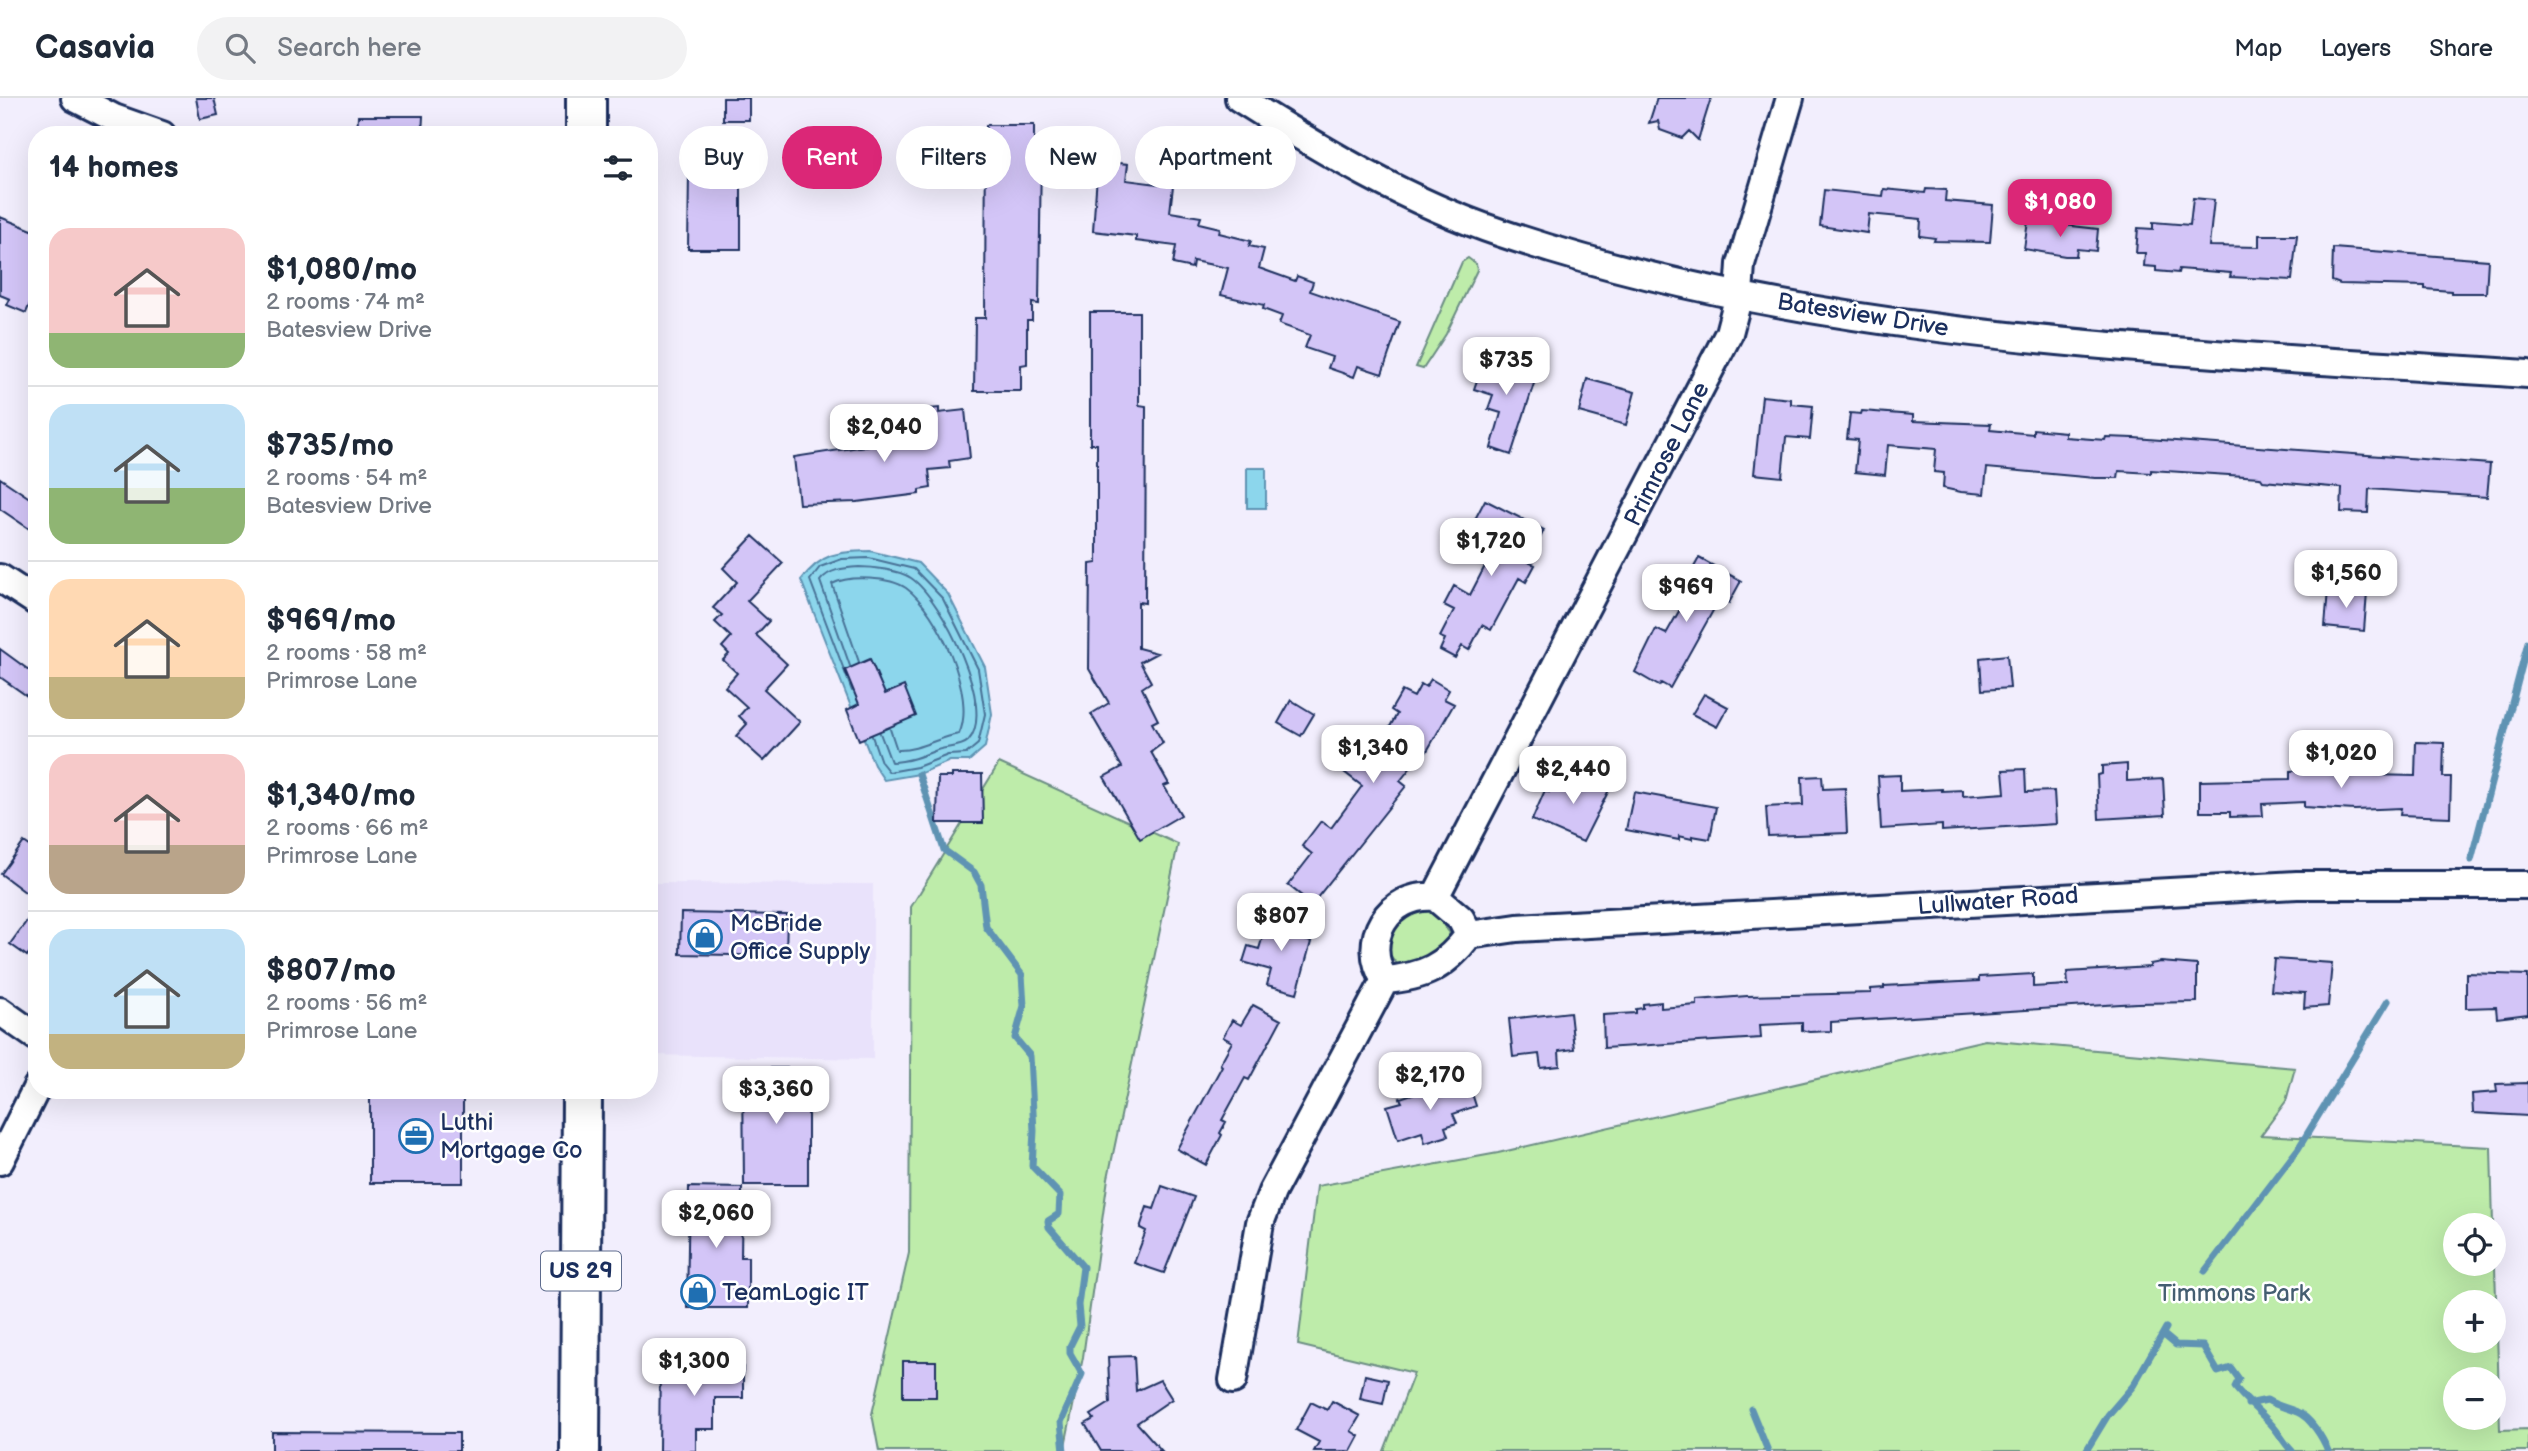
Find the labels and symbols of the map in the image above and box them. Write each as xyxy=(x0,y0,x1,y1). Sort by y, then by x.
pin: $1,080 xyxy=(2003,180,2117,239)
street label: Batesview Drive xyxy=(1775,287,1951,343)
pin: $735 xyxy=(1465,338,1547,397)
street label: Primrose Lane xyxy=(1618,377,1716,531)
pin: $2,040 xyxy=(827,404,941,464)
pin: $1,720 xyxy=(1434,518,1548,578)
pin: $1,560 xyxy=(2289,550,2403,610)
pin: $969 xyxy=(1645,564,1727,624)
pin: $1,340 xyxy=(1316,726,1430,785)
pin: $1,020 xyxy=(2284,730,2398,790)
pin: $2,440 xyxy=(1516,746,1630,806)
street label: Lullwater Road xyxy=(1916,881,2080,921)
pin: $807 xyxy=(1240,894,1322,953)
place label: McBride Office Supply xyxy=(730,909,870,966)
shop icon: McBride Office Supply xyxy=(686,918,724,956)
pin: $2,170 xyxy=(1373,1052,1487,1112)
pin: $3,360 xyxy=(719,1066,833,1126)
place label: Luthi Mortgage Co xyxy=(440,1108,583,1165)
office icon: Luthi Mortgage Co xyxy=(397,1117,435,1155)
pin: $2,060 xyxy=(659,1190,773,1250)
road number: US 29 xyxy=(541,1252,621,1290)
shop icon: TeamLogic IT xyxy=(679,1273,717,1311)
place label: TeamLogic IT xyxy=(722,1278,869,1307)
park label: Timmons Park xyxy=(2158,1279,2310,1308)
pin: $1,300 xyxy=(637,1338,751,1398)

